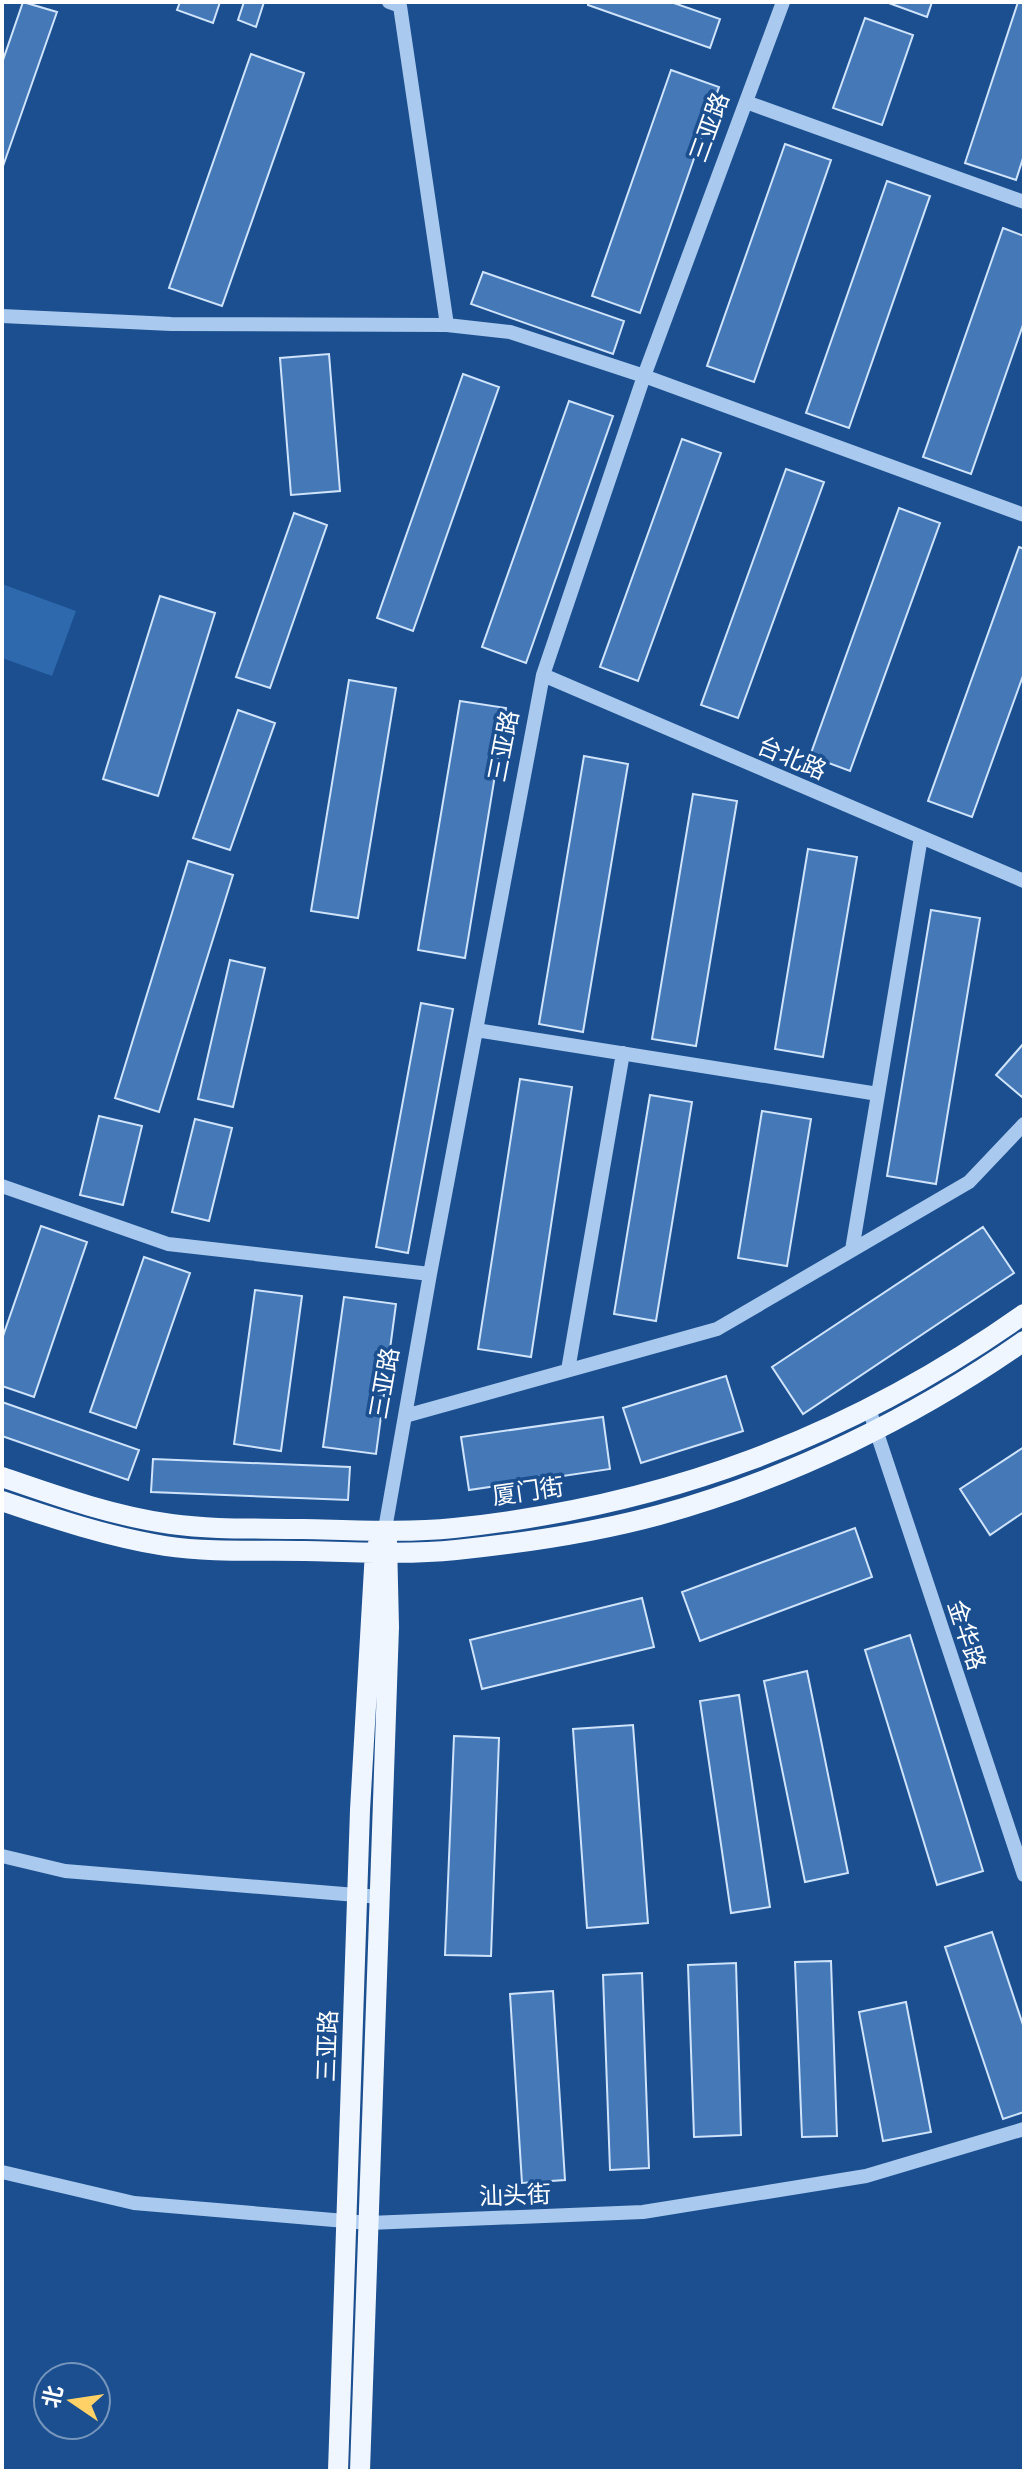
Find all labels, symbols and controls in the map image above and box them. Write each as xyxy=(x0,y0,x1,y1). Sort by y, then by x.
street label: 三亚路 xyxy=(683,88,735,166)
street label: 三亚路 xyxy=(482,708,524,784)
street label: 台北路 xyxy=(753,731,831,785)
street label: 三亚路 xyxy=(363,1345,405,1421)
street label: 厦门街 xyxy=(490,1472,566,1510)
street label: 金华路 xyxy=(942,1596,992,1674)
street label: 三亚路 xyxy=(311,2010,343,2082)
street label: 汕头街 xyxy=(479,2179,551,2211)
north arrow xyxy=(32,2361,112,2441)
text: 北 xyxy=(37,2383,69,2410)

